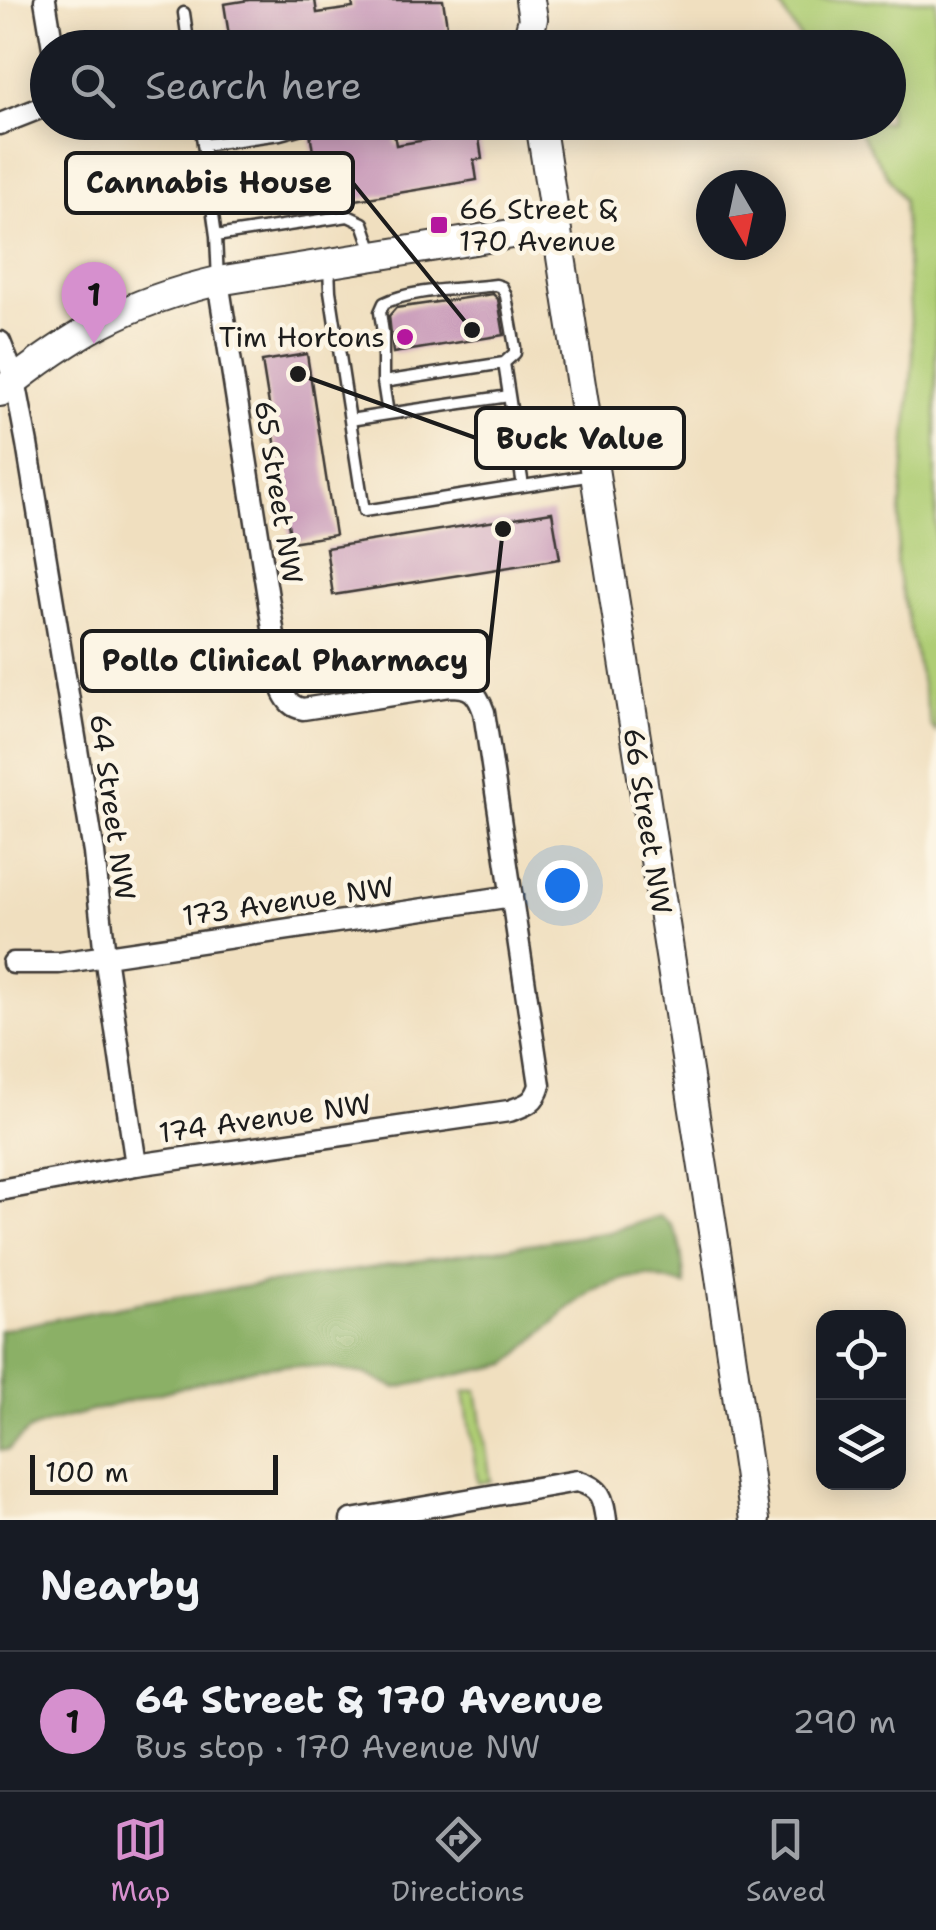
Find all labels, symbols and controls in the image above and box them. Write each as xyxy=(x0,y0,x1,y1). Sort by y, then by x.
search box xyxy=(30,30,906,140)
icon: search xyxy=(65,58,120,113)
text: Search here xyxy=(145,60,362,111)
callout: Cannabis House xyxy=(66,153,353,213)
text: Cannabis House xyxy=(86,162,332,203)
north arrow xyxy=(696,170,786,260)
place label: 66 Street & 170 Avenue xyxy=(459,190,617,260)
marker: 66 Street & 170 Avenue xyxy=(428,214,450,236)
pin: 1 xyxy=(62,262,126,344)
place label: Tim Hortons xyxy=(219,318,385,356)
marker: Tim Hortons xyxy=(394,326,416,348)
street label: 65 Street NW xyxy=(246,398,312,586)
callout: Buck Value xyxy=(476,408,684,468)
text: Buck Value xyxy=(496,418,664,459)
callout: Pollo Clinical Pharmacy xyxy=(82,631,488,691)
text: Pollo Clinical Pharmacy xyxy=(102,640,468,681)
street label: 64 Street NW xyxy=(81,711,145,903)
street label: 66 Street NW xyxy=(615,725,681,917)
your location xyxy=(537,860,588,911)
street label: 173 Avenue NW xyxy=(180,867,396,935)
street label: 174 Avenue NW xyxy=(156,1084,374,1152)
map controls xyxy=(816,1310,906,1490)
button: locate xyxy=(816,1310,906,1400)
button: layers xyxy=(816,1400,906,1490)
scale bar xyxy=(30,1450,278,1494)
text: 100 m xyxy=(45,1453,129,1491)
text: Nearby xyxy=(40,1557,200,1613)
text: 64 Street & 170 Avenue xyxy=(135,1674,604,1725)
text: 1 xyxy=(65,1700,80,1743)
text: 290 m xyxy=(793,1700,896,1743)
text: Bus stop · 170 Avenue NW xyxy=(135,1725,540,1768)
tab: Map xyxy=(111,1812,170,1910)
tab: Directions xyxy=(391,1812,525,1910)
tab: Saved xyxy=(746,1812,825,1910)

